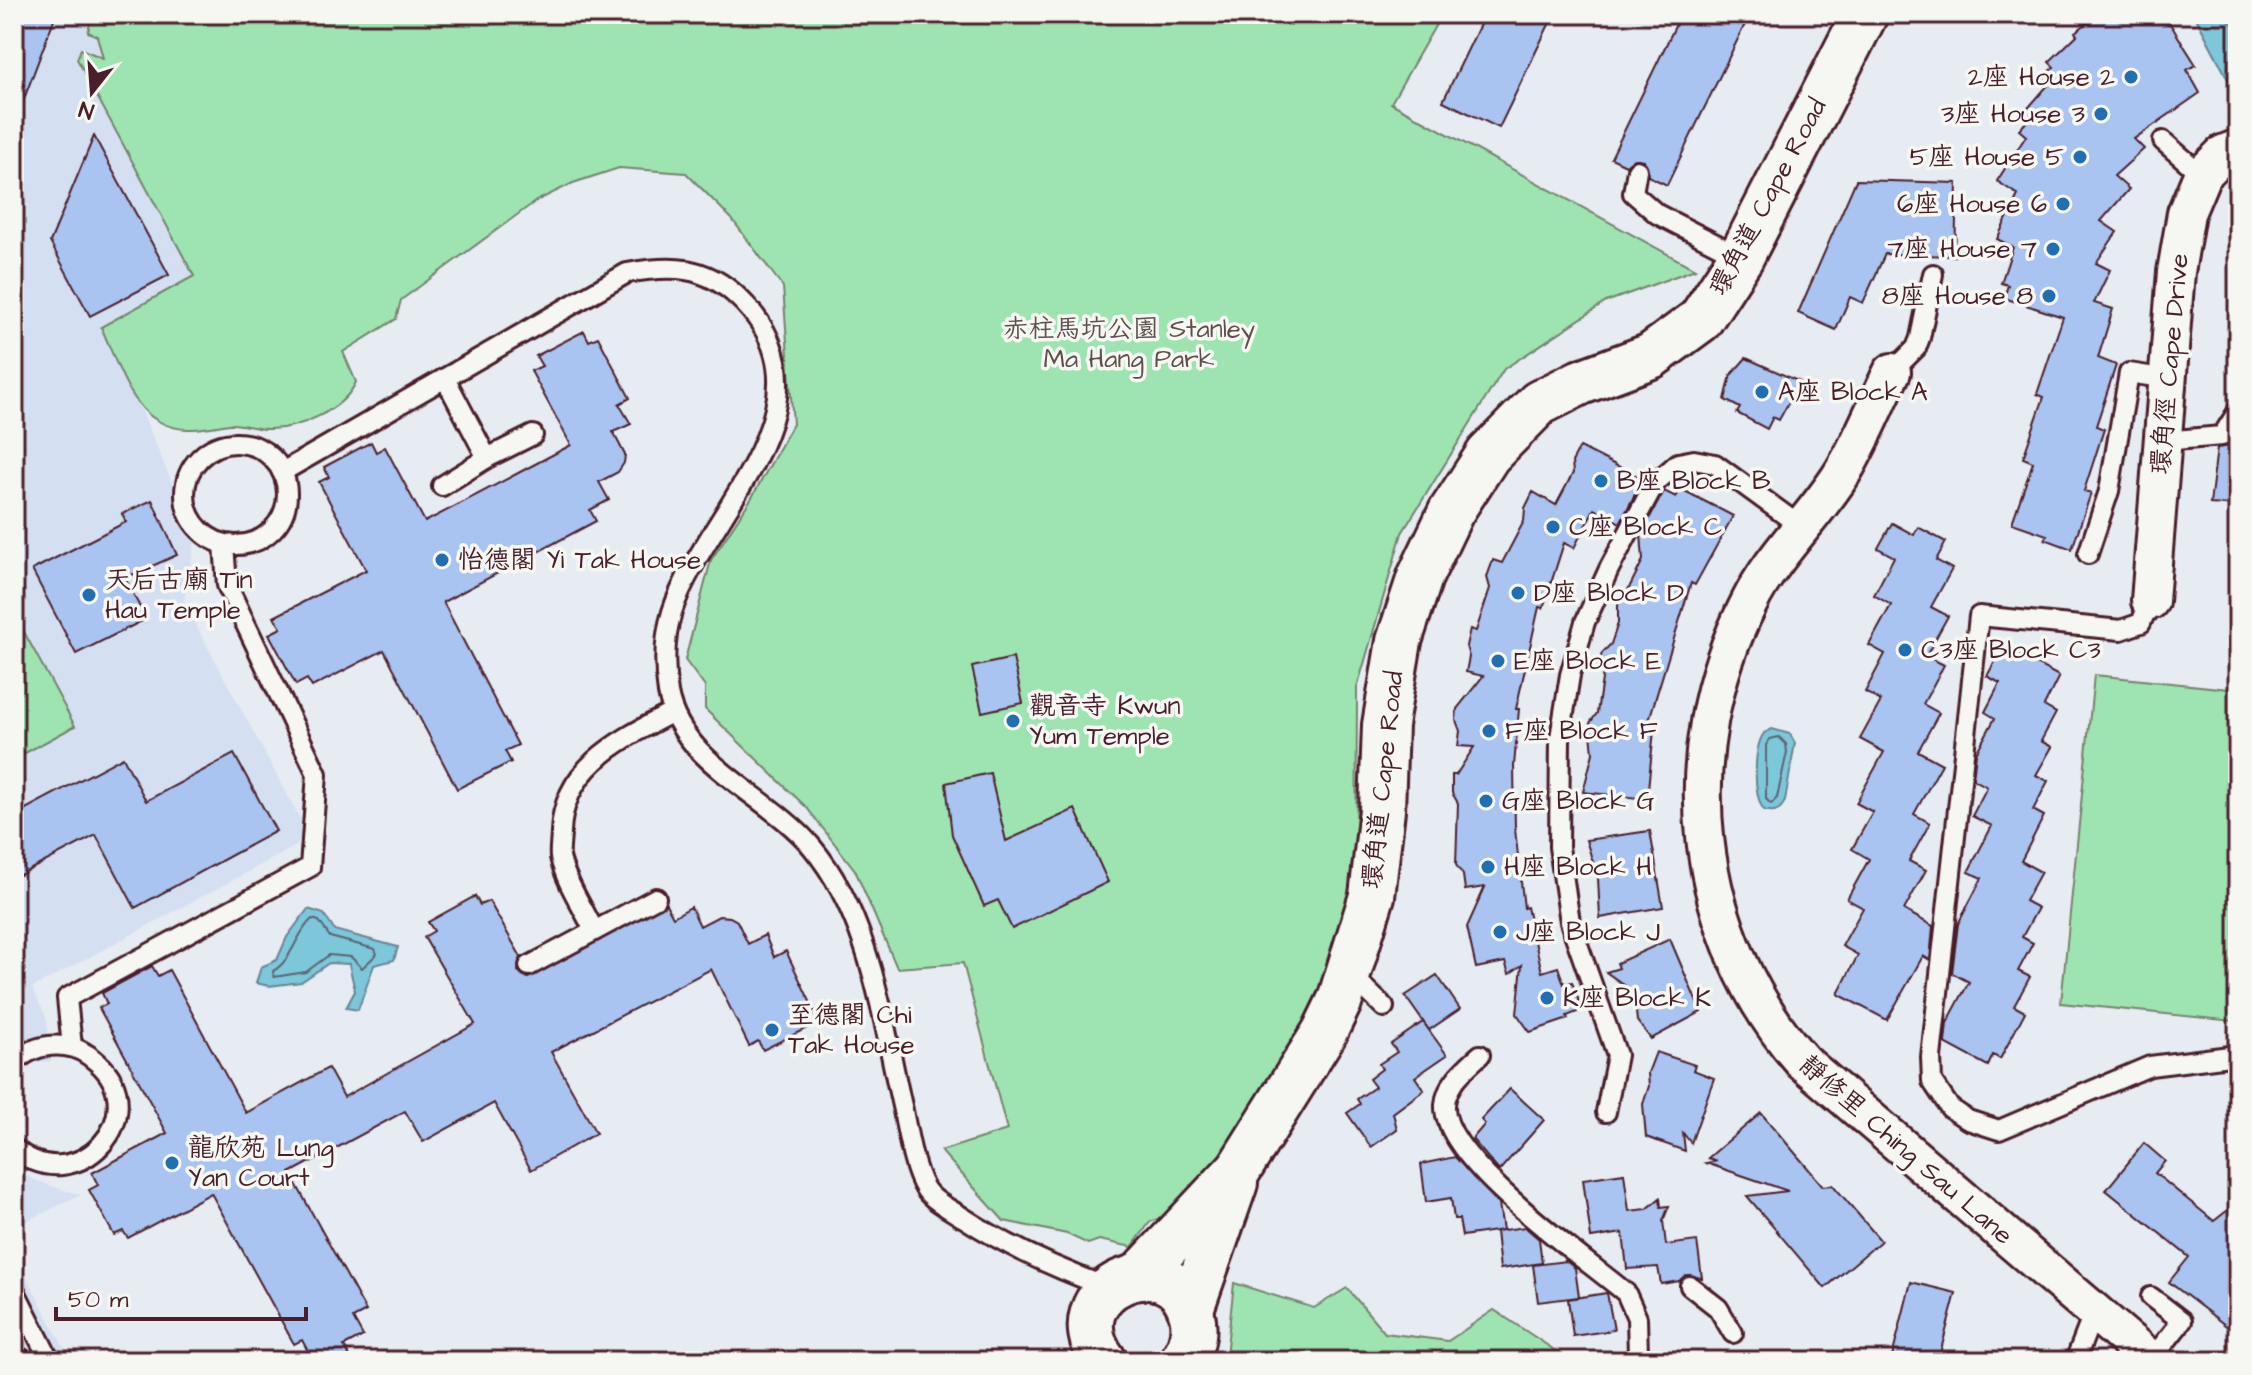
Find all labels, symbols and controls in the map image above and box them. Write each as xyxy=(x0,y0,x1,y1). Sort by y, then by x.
north arrow xyxy=(52,52,132,132)
place label: 2座 House 2 xyxy=(1968,59,2115,95)
marker: 2座 House 2 xyxy=(2122,68,2140,86)
street label: 環角道 Cape Road xyxy=(1701,92,1835,302)
text: N xyxy=(75,93,98,127)
place label: 3座 House 3 xyxy=(1941,96,2085,132)
marker: 3座 House 3 xyxy=(2092,105,2110,123)
place label: 5座 House 5 xyxy=(1910,139,2064,175)
marker: 5座 House 5 xyxy=(2071,148,2089,166)
place label: 6座 House 6 xyxy=(1897,186,2047,222)
marker: 6座 House 6 xyxy=(2054,195,2072,213)
place label: 7座 House 7 xyxy=(1887,231,2037,267)
marker: 7座 House 7 xyxy=(2044,240,2062,258)
street label: 環角徑 Cape Drive xyxy=(2142,252,2198,476)
place label: 8座 House 8 xyxy=(1882,278,2033,314)
marker: 8座 House 8 xyxy=(2040,287,2058,305)
park label: 赤柱馬坑公園 Stanley Ma Hang Park xyxy=(1003,311,1255,379)
place label: A座 Block A xyxy=(1778,374,1928,410)
marker: A座 Block A xyxy=(1753,383,1771,401)
place label: B座 Block B xyxy=(1617,463,1770,499)
marker: B座 Block B xyxy=(1592,472,1610,490)
place label: C座 Block C xyxy=(1569,509,1722,545)
marker: C座 Block C xyxy=(1544,518,1562,536)
place label: 怡德閣 Yi Tak House xyxy=(458,542,701,578)
marker: 怡德閣 Yi Tak House xyxy=(433,551,451,569)
place label: 天后古廟 Tin Hau Temple xyxy=(105,562,253,628)
place label: D座 Block D xyxy=(1534,575,1684,611)
marker: D座 Block D xyxy=(1509,584,1527,602)
marker: 天后古廟 Tin Hau Temple xyxy=(80,586,98,604)
place label: C3座 Block C3 xyxy=(1921,632,2101,668)
marker: C3座 Block C3 xyxy=(1896,641,1914,659)
place label: E座 Block E xyxy=(1514,643,1661,679)
marker: E座 Block E xyxy=(1489,652,1507,670)
street label: 環角道 Cape Road xyxy=(1354,669,1412,891)
place label: 觀音寺 Kwun Yum Temple xyxy=(1029,688,1180,754)
marker: 觀音寺 Kwun Yum Temple xyxy=(1004,712,1022,730)
place label: F座 Block F xyxy=(1505,713,1657,749)
marker: F座 Block F xyxy=(1480,722,1498,740)
place label: G座 Block G xyxy=(1502,783,1654,819)
marker: G座 Block G xyxy=(1477,792,1495,810)
place label: H座 Block H xyxy=(1504,849,1652,885)
marker: H座 Block H xyxy=(1479,858,1497,876)
place label: J座 Block J xyxy=(1516,914,1660,950)
marker: J座 Block J xyxy=(1491,923,1509,941)
place label: K座 Block K xyxy=(1563,980,1711,1016)
marker: K座 Block K xyxy=(1538,989,1556,1007)
place label: 至德閣 Chi Tak House xyxy=(788,997,915,1063)
marker: 至德閣 Chi Tak House xyxy=(763,1021,781,1039)
street label: 靜修里 Ching Sau Lane xyxy=(1790,1047,2021,1254)
place label: 龍欣苑 Lung Yan Court xyxy=(188,1130,334,1196)
marker: 龍欣苑 Lung Yan Court xyxy=(163,1154,181,1172)
scale bar xyxy=(56,1271,306,1321)
text: 50 m xyxy=(68,1283,129,1317)

